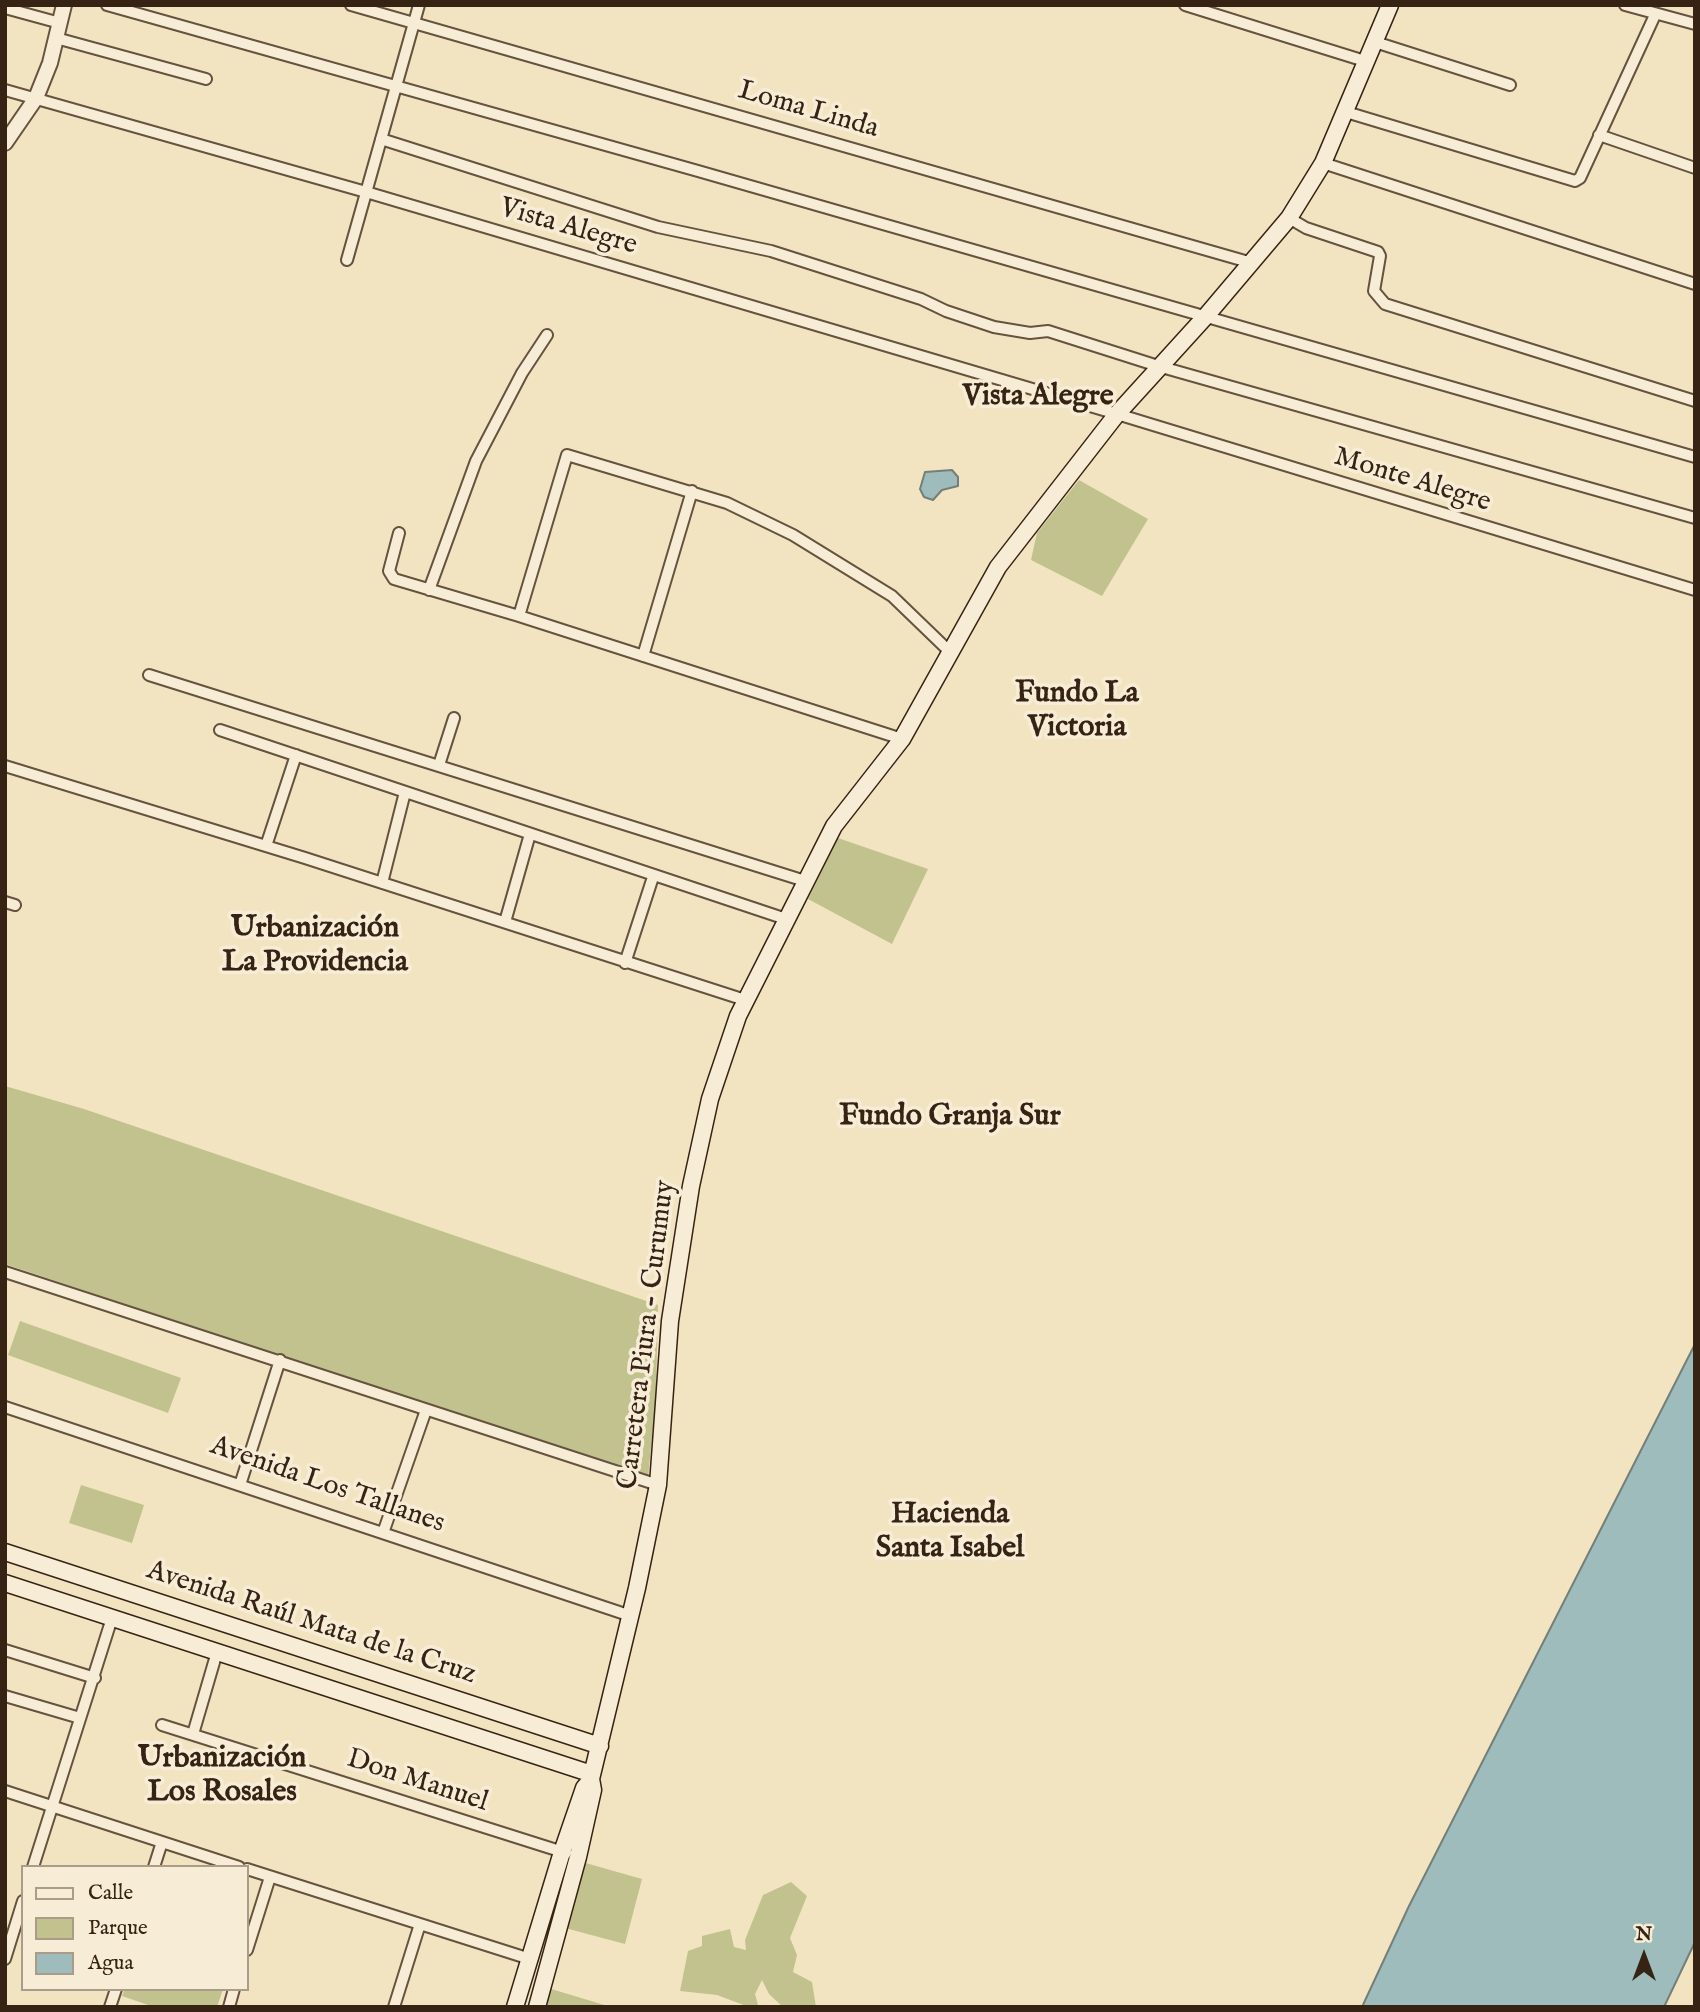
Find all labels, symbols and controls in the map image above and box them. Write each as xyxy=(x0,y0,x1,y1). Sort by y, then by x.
street label: Loma Linda xyxy=(734,75,882,147)
street label: Vista Alegre xyxy=(496,192,640,264)
district label: Vista Alegre xyxy=(962,380,1114,416)
street label: Monte Alegre xyxy=(1330,441,1494,521)
district label: Fundo La Victoria xyxy=(1015,677,1139,748)
district label: Urbanización La Providencia xyxy=(222,912,408,982)
district label: Fundo Granja Sur xyxy=(839,1100,1061,1136)
street label: Carretera Piura - Curumuy xyxy=(612,1179,684,1491)
street label: Avenida Los Tallanes xyxy=(205,1430,449,1542)
district label: Hacienda Santa Isabel xyxy=(876,1498,1024,1568)
street label: Avenida Raúl Mata de la Cruz xyxy=(142,1555,480,1693)
district label: Urbanización Los Rosales xyxy=(138,1742,306,1812)
street label: Don Manuel xyxy=(342,1743,492,1821)
legend xyxy=(21,1865,248,1991)
text: Calle xyxy=(88,1880,133,1907)
text: Parque xyxy=(88,1915,148,1942)
north arrow xyxy=(1609,1921,1679,1991)
text: N xyxy=(1636,1923,1652,1947)
text: Agua xyxy=(88,1950,134,1977)

